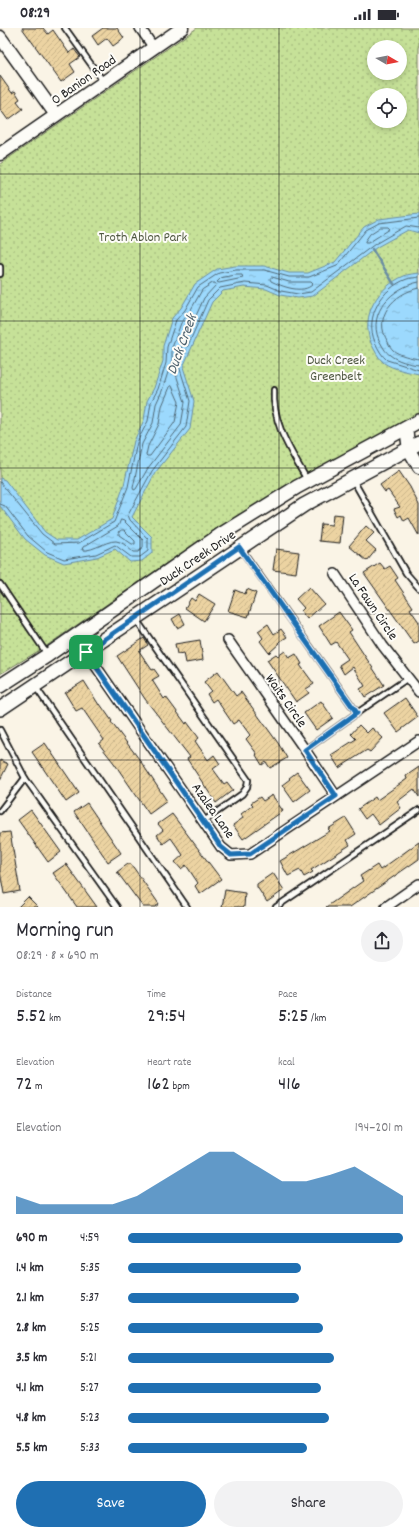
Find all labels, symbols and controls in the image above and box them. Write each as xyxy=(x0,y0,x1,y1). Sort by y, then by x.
text: 08:29 xyxy=(20,3,50,25)
north arrow xyxy=(367,40,407,80)
map controls xyxy=(367,40,407,128)
street label: O Banion Road xyxy=(47,51,121,111)
button: locate xyxy=(367,88,407,128)
park label: Troth Ablon Park xyxy=(99,228,188,248)
water label: Duck Creek xyxy=(162,310,204,378)
park label: Duck Creek Greenbelt xyxy=(307,351,365,387)
street label: Duck Creek Drive xyxy=(156,526,240,592)
street label: La Fawn Circle xyxy=(343,570,402,645)
pin xyxy=(69,635,103,669)
icon: arrive xyxy=(75,641,97,663)
street label: Waits Circle xyxy=(260,670,311,732)
street label: Azalea Lane xyxy=(186,779,239,843)
text: Morning run xyxy=(16,916,114,947)
button: share xyxy=(361,920,403,962)
text: 08:29 · 8 × 690 m xyxy=(16,947,99,966)
text: Distance xyxy=(16,987,52,1003)
text: Time xyxy=(147,987,166,1003)
text: Pace xyxy=(278,987,297,1003)
text: 5.52 xyxy=(16,1003,47,1031)
text: 29:54 xyxy=(147,1003,186,1031)
text: 5:25 xyxy=(278,1003,309,1031)
text: km xyxy=(47,1011,61,1027)
text: /km xyxy=(309,1011,326,1027)
text: Elevation xyxy=(16,1055,54,1071)
text: Heart rate xyxy=(147,1055,191,1071)
text: kcal xyxy=(278,1055,295,1071)
text: 72 xyxy=(16,1071,32,1099)
text: 162 xyxy=(147,1071,170,1099)
text: 416 xyxy=(278,1071,300,1099)
text: m xyxy=(32,1079,42,1095)
text: bpm xyxy=(170,1079,190,1095)
text: Elevation xyxy=(16,1119,61,1138)
text: 194–201 m xyxy=(355,1119,403,1138)
text: 690 m xyxy=(16,1229,47,1248)
text: 4:59 xyxy=(80,1229,100,1248)
text: 1.4 km xyxy=(16,1259,44,1278)
text: 5:35 xyxy=(80,1259,100,1278)
text: 2.1 km xyxy=(16,1289,44,1308)
text: 5:37 xyxy=(80,1289,99,1308)
text: 2.8 km xyxy=(16,1319,46,1338)
text: 5:25 xyxy=(80,1319,100,1338)
text: 3.5 km xyxy=(16,1349,47,1368)
text: 5:21 xyxy=(80,1349,97,1368)
text: 4.1 km xyxy=(16,1379,44,1398)
text: 5:27 xyxy=(80,1379,99,1398)
text: 4.8 km xyxy=(16,1409,46,1428)
text: 5:23 xyxy=(80,1409,100,1428)
text: 5.5 km xyxy=(16,1439,47,1458)
text: 5:33 xyxy=(80,1439,100,1458)
button: Save xyxy=(16,1481,206,1527)
button: Share xyxy=(214,1481,403,1527)

